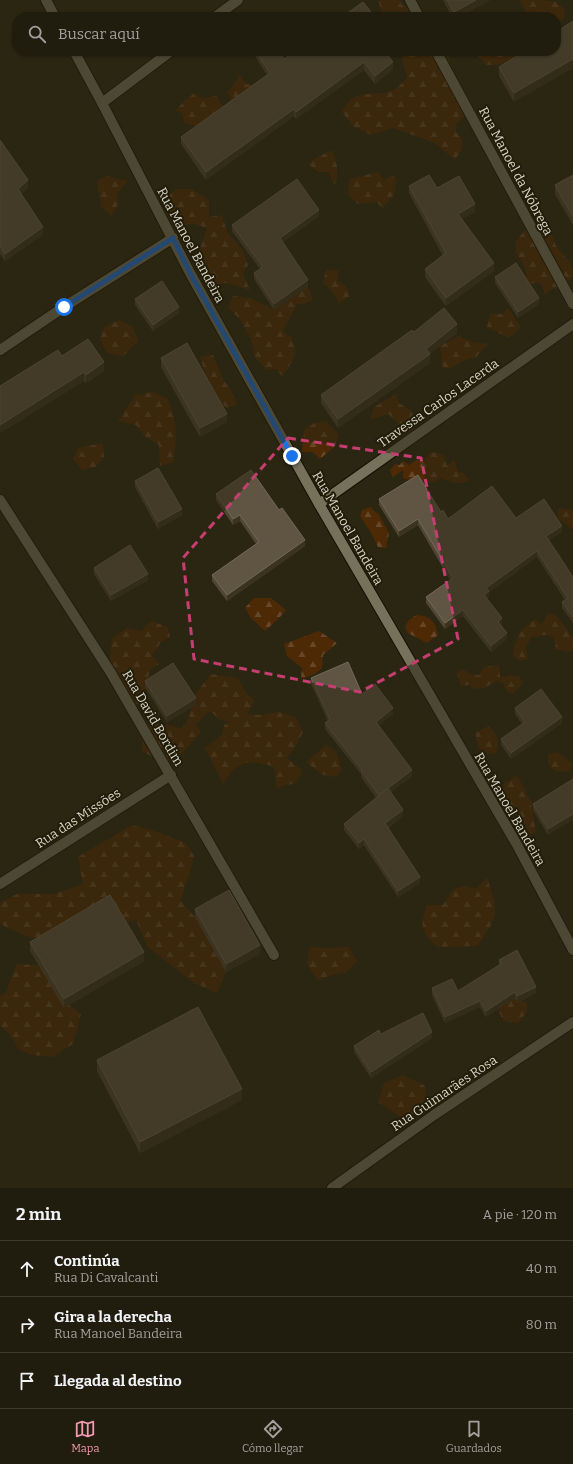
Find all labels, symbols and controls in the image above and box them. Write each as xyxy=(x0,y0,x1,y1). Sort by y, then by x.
search box xyxy=(12,12,561,56)
icon: search xyxy=(26,23,48,45)
text: Buscar aquí xyxy=(58,25,140,43)
street label: Rua Manoel da Nóbrega xyxy=(476,104,556,238)
street label: Rua Manoel Bandeira xyxy=(154,185,228,305)
route start xyxy=(55,298,73,316)
street label: Travessa Carlos Lacerda xyxy=(375,356,501,450)
route end xyxy=(283,447,301,465)
street label: Rua Manoel Bandeira xyxy=(309,469,387,587)
street label: Rua David Bordim xyxy=(119,667,187,769)
street label: Rua Manoel Bandeira xyxy=(471,750,549,868)
street label: Rua das Missões xyxy=(33,785,123,851)
street label: Rua Guimarães Rosa xyxy=(388,1052,500,1134)
text: 2 min xyxy=(16,1204,61,1225)
text: A pie · 120 m xyxy=(483,1207,557,1222)
text: Continúa xyxy=(54,1252,120,1270)
icon: ahead xyxy=(16,1258,38,1280)
text: 40 m xyxy=(526,1261,557,1276)
text: Rua Di Cavalcanti xyxy=(54,1270,158,1285)
text: Gira a la derecha xyxy=(54,1308,172,1326)
icon: right xyxy=(16,1314,38,1336)
text: 80 m xyxy=(526,1317,557,1332)
text: Rua Manoel Bandeira xyxy=(54,1326,182,1341)
icon: arrive xyxy=(16,1370,38,1392)
text: Llegada al destino xyxy=(54,1372,182,1390)
tab: Mapa xyxy=(71,1418,99,1455)
tab: Cómo llegar xyxy=(242,1418,303,1455)
tab: Guardados xyxy=(446,1418,502,1455)

